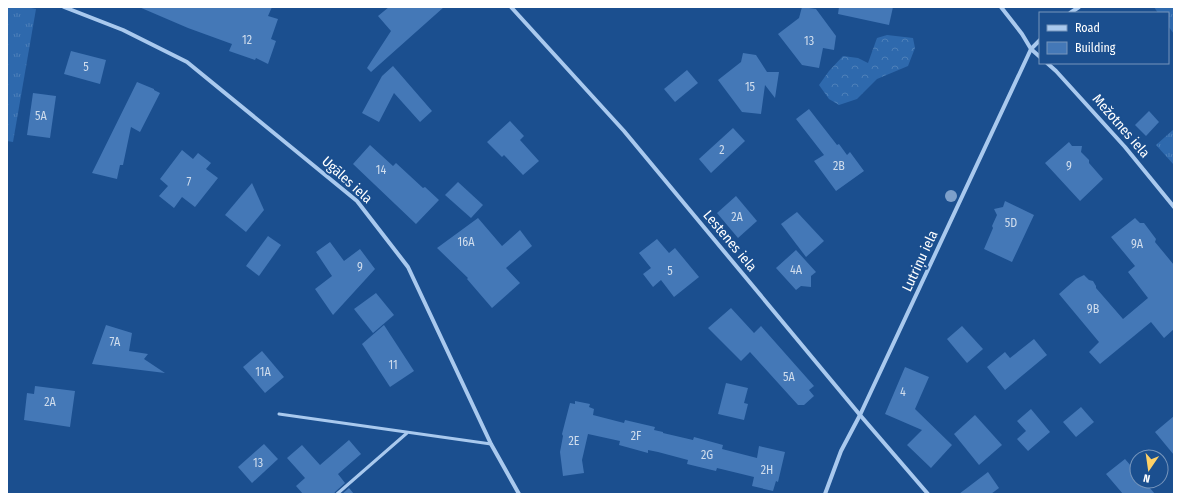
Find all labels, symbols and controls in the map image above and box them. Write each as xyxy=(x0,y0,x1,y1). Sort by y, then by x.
legend xyxy=(1039,12,1169,64)
text: Road xyxy=(1075,21,1100,35)
house number: 12 xyxy=(242,33,252,47)
house number: 13 xyxy=(804,34,814,48)
text: Building xyxy=(1075,41,1116,55)
house number: 5 xyxy=(83,60,89,74)
house number: 15 xyxy=(745,80,756,94)
street label: Mežotnes iela xyxy=(1089,91,1153,161)
house number: 5A xyxy=(35,109,48,123)
house number: 2 xyxy=(719,143,725,157)
street label: Ugāles iela xyxy=(318,153,376,207)
house number: 2B xyxy=(833,159,845,173)
house number: 9 xyxy=(1066,159,1072,173)
house number: 14 xyxy=(376,163,386,177)
house number: 7 xyxy=(187,175,192,189)
street label: Lestenes iela xyxy=(700,207,761,275)
house number: 2A xyxy=(731,210,743,224)
house number: 5D xyxy=(1005,216,1017,230)
street label: Lutriņu iela xyxy=(899,228,942,295)
house number: 16A xyxy=(458,235,475,249)
house number: 9A xyxy=(1131,237,1144,251)
house number: 9 xyxy=(357,260,363,274)
house number: 4A xyxy=(790,263,803,277)
house number: 5 xyxy=(667,264,673,278)
house number: 9B xyxy=(1087,302,1100,316)
house number: 7A xyxy=(110,335,121,349)
house number: 11 xyxy=(388,358,398,372)
house number: 11A xyxy=(255,365,271,379)
house number: 5A xyxy=(783,370,796,384)
house number: 4 xyxy=(900,385,906,399)
house number: 2A xyxy=(44,395,56,409)
house number: 2F xyxy=(631,429,642,443)
house number: 2E xyxy=(569,434,580,448)
house number: 2G xyxy=(701,448,713,462)
north arrow xyxy=(1129,449,1169,489)
house number: 13 xyxy=(253,456,263,470)
house number: 2H xyxy=(761,463,773,477)
text: N xyxy=(1142,471,1152,485)

